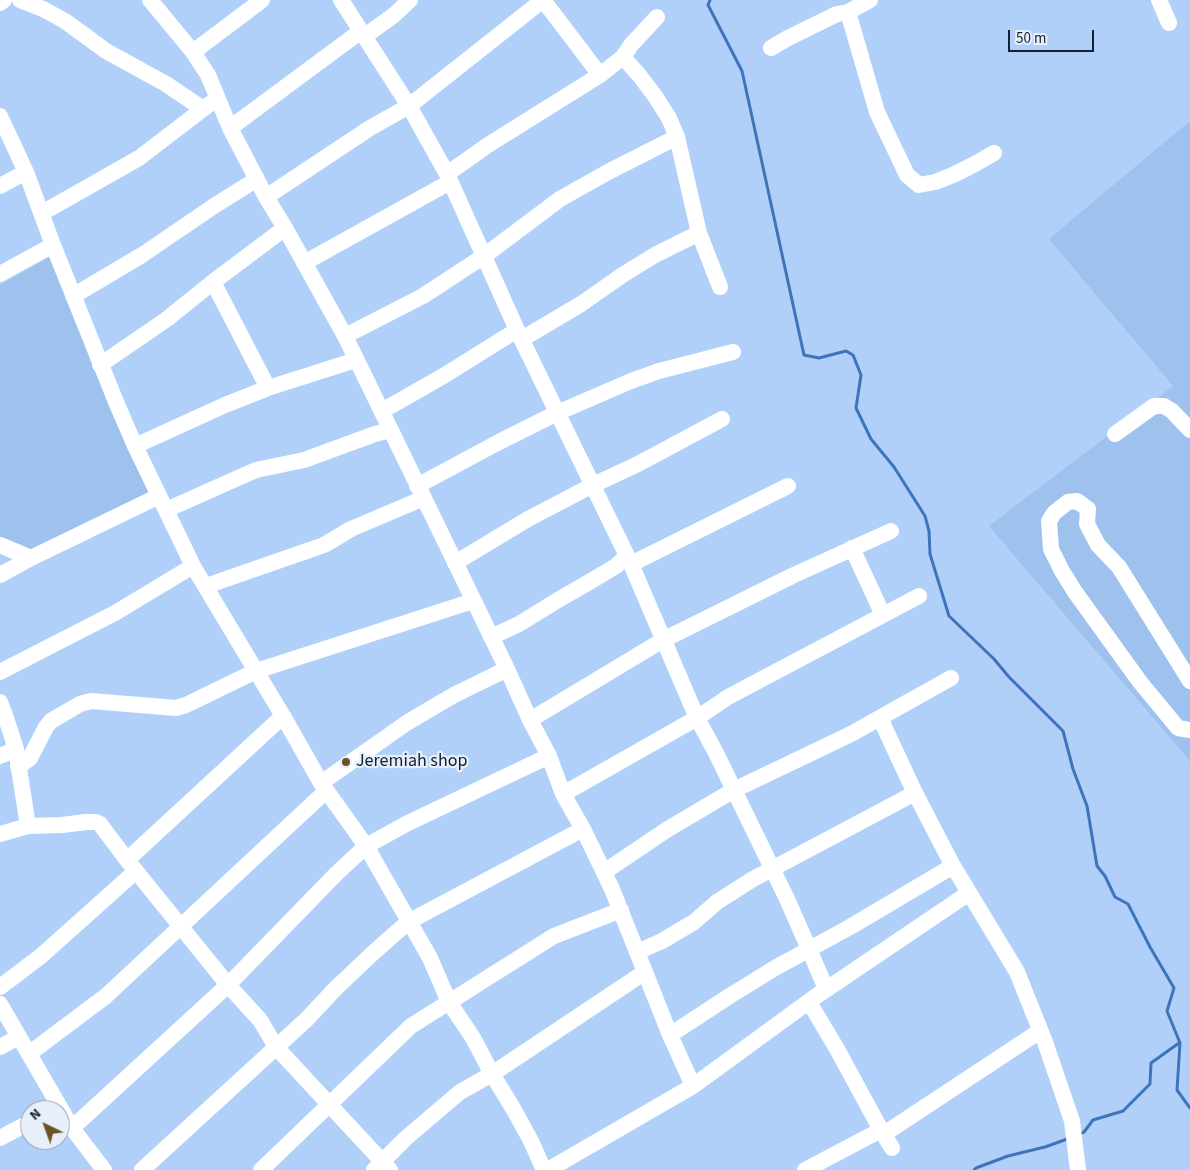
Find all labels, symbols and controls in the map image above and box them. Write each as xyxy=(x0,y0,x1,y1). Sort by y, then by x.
scale bar xyxy=(1010,20,1096,52)
text: 50 m xyxy=(1016,28,1046,49)
place label: Jeremiah shop xyxy=(356,751,467,773)
marker: Jeremiah shop xyxy=(340,756,352,768)
north arrow xyxy=(20,1100,70,1150)
text: N xyxy=(25,1104,46,1125)

